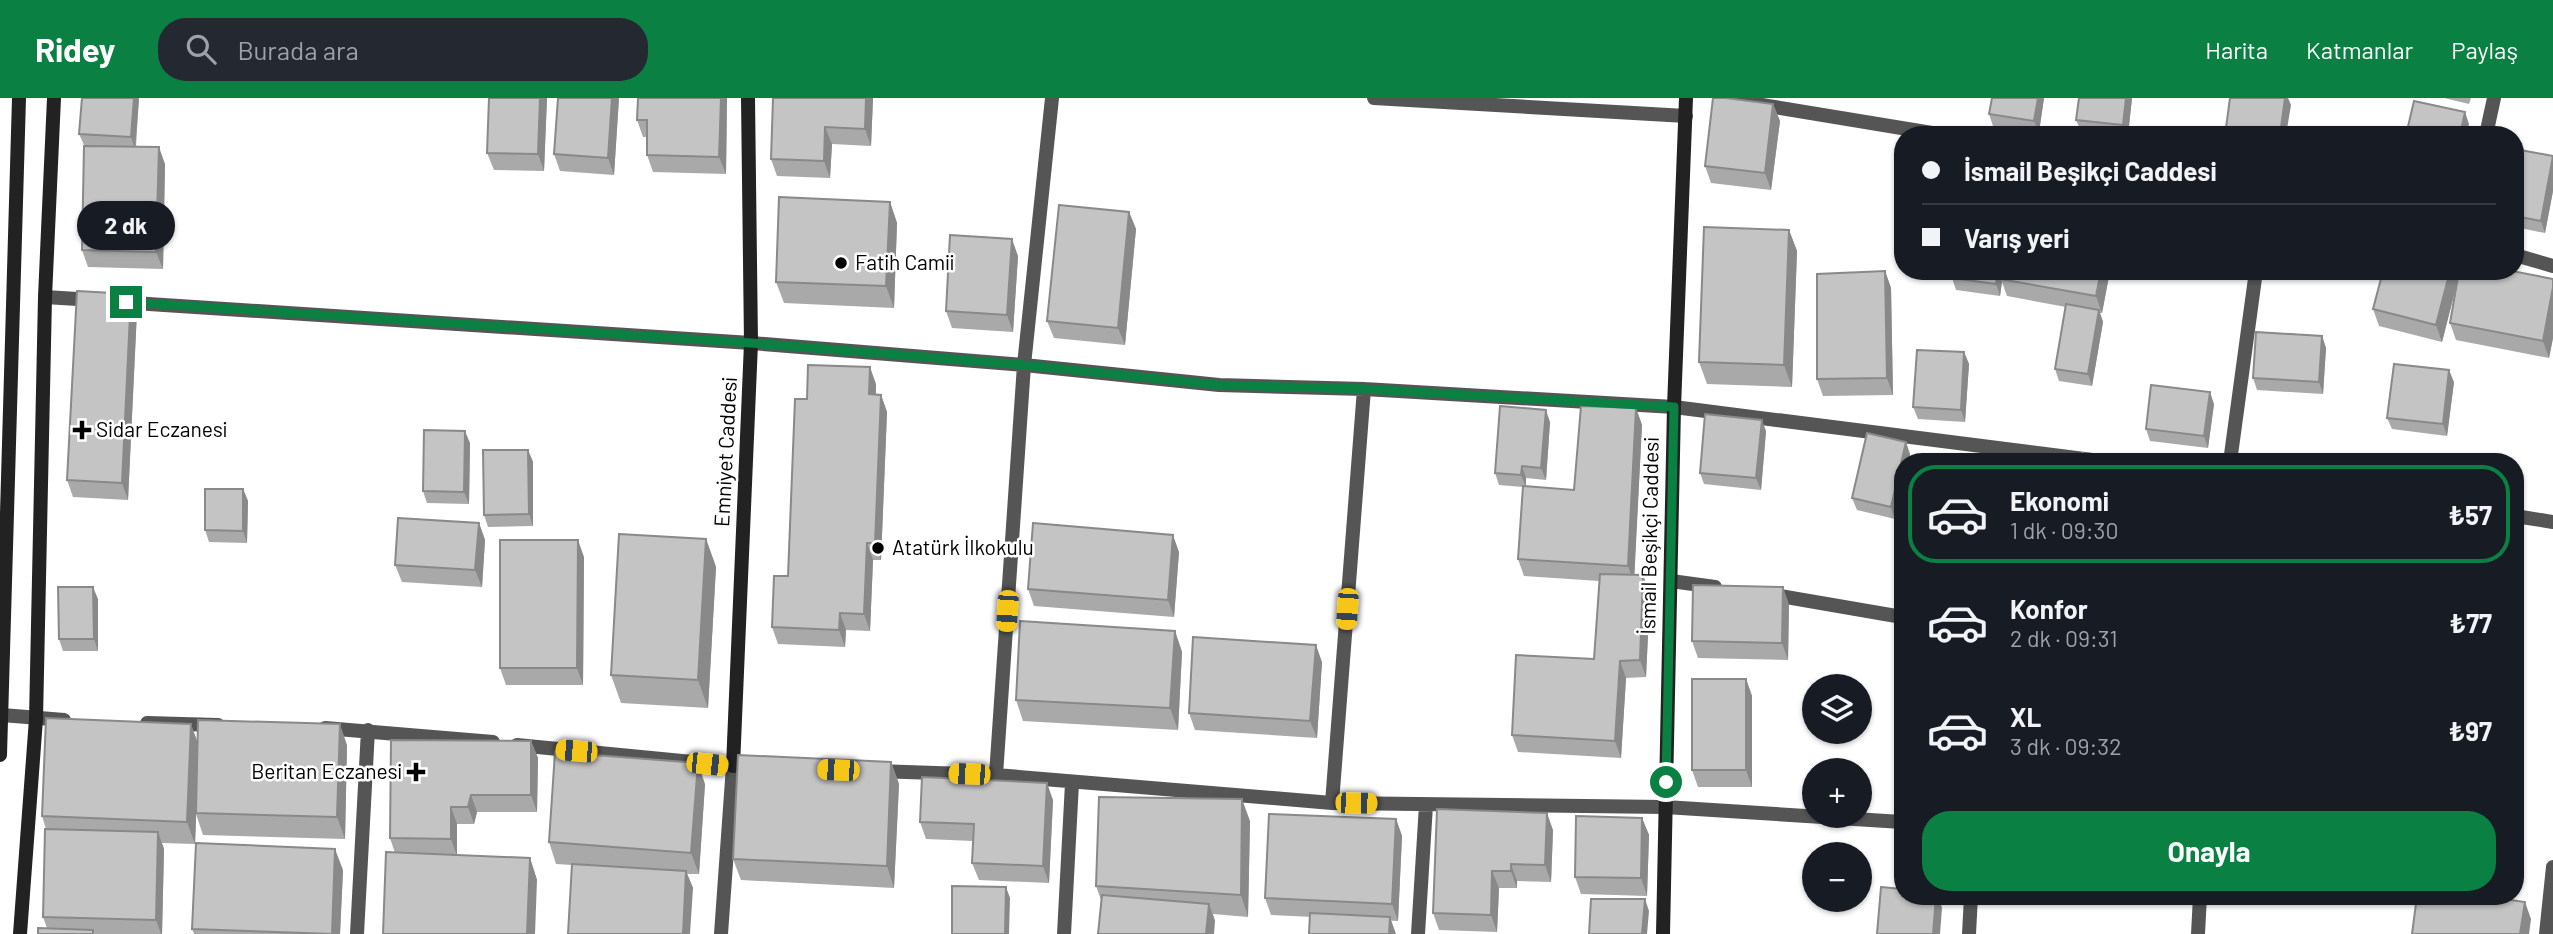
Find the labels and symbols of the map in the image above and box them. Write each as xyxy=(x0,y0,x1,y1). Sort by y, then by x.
callout: 2 dk xyxy=(77,200,175,250)
place label: Fatih Camii xyxy=(855,249,954,274)
marker: Fatih Camii xyxy=(833,255,849,271)
route end xyxy=(110,286,142,318)
street label: Emniyet Caddesi xyxy=(708,376,741,527)
place label: Sidar Eczanesi xyxy=(96,416,227,441)
marker: Sidar Eczanesi xyxy=(74,422,90,438)
street label: İsmail Beşikçi Caddesi xyxy=(1634,437,1663,635)
place label: Atatürk İlkokulu xyxy=(892,534,1034,559)
marker: Atatürk İlkokulu xyxy=(870,540,886,556)
car xyxy=(1336,587,1359,631)
car xyxy=(996,589,1019,633)
car xyxy=(555,739,598,763)
car xyxy=(686,751,729,777)
place label: Beritan Eczanesi xyxy=(251,758,402,783)
car xyxy=(817,759,860,781)
car xyxy=(948,763,991,785)
marker: Beritan Eczanesi xyxy=(408,764,424,780)
route start xyxy=(1650,766,1682,798)
car xyxy=(1335,792,1378,814)

